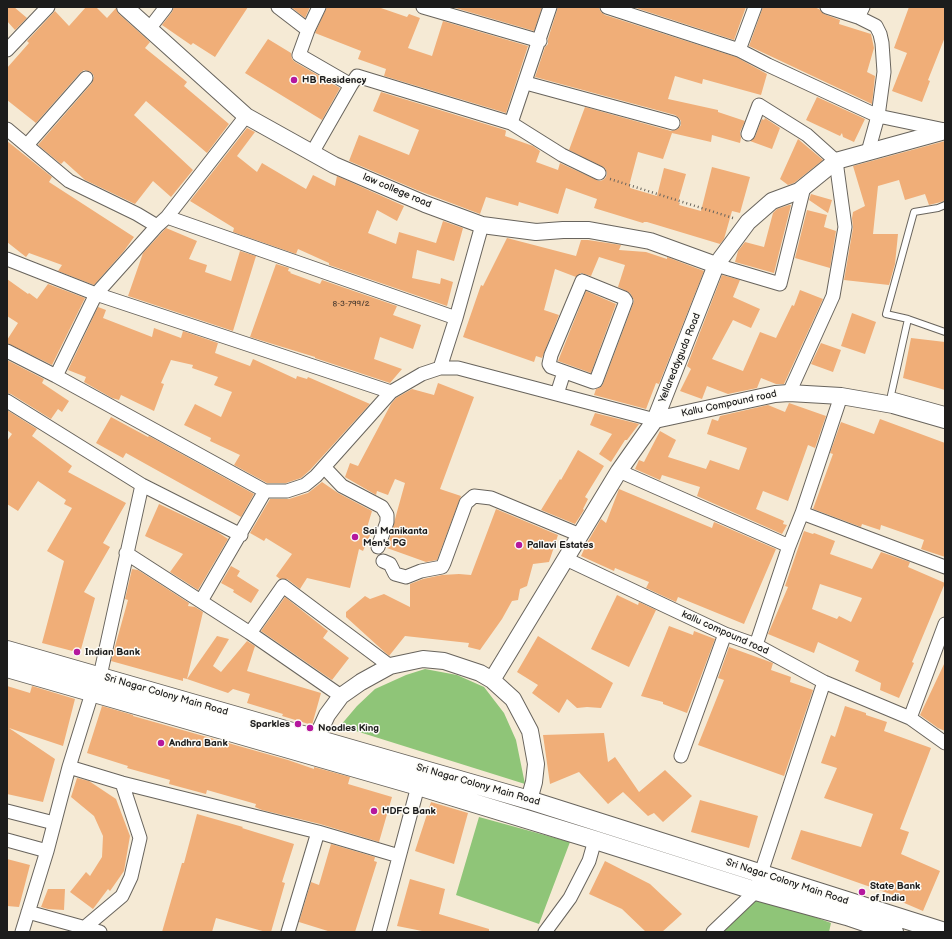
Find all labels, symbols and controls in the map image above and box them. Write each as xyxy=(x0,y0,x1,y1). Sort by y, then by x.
place label: HB Residency xyxy=(302,74,366,86)
marker: HB Residency xyxy=(289,75,299,85)
street label: law college road xyxy=(361,171,433,211)
house number: 8-3-799/2 xyxy=(333,299,369,309)
street label: Yellareddyguda Road xyxy=(657,311,703,405)
street label: Kallu Compound road xyxy=(680,388,778,420)
place label: Sai Manikanta Men's PG xyxy=(363,525,428,548)
marker: Sai Manikanta Men's PG xyxy=(350,532,360,542)
place label: Pallavi Estates xyxy=(527,539,593,551)
marker: Pallavi Estates xyxy=(514,540,524,550)
street label: kallu compound road xyxy=(680,608,770,658)
place label: Indian Bank xyxy=(85,646,140,658)
marker: Indian Bank xyxy=(72,647,82,657)
street label: Sri Nagar Colony Main Road xyxy=(103,672,229,718)
place label: Sparkles xyxy=(250,718,290,730)
marker: Sparkles xyxy=(293,719,303,729)
place label: Noodles King xyxy=(318,722,379,734)
marker: Noodles King xyxy=(305,723,315,733)
place label: Andhra Bank xyxy=(169,737,228,749)
marker: Andhra Bank xyxy=(156,738,166,748)
street label: Sri Nagar Colony Main Road xyxy=(415,762,541,808)
place label: HDFC Bank xyxy=(382,805,436,817)
marker: HDFC Bank xyxy=(369,806,379,816)
street label: Sri Nagar Colony Main Road xyxy=(724,856,850,908)
place label: State Bank of India xyxy=(870,880,920,904)
marker: State Bank of India xyxy=(857,887,867,897)

